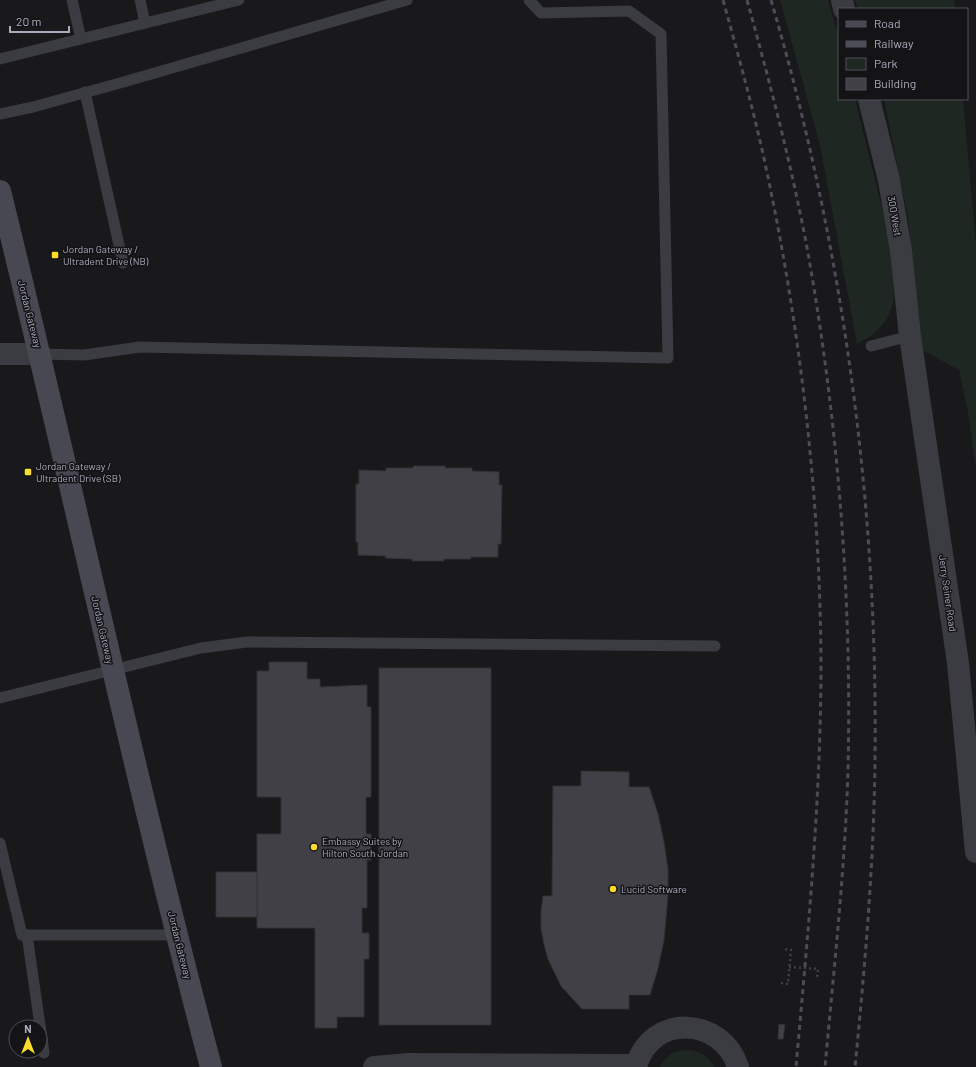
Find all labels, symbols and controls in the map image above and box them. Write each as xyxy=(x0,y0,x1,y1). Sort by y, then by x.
scale bar xyxy=(10,8,69,34)
legend xyxy=(838,8,968,100)
text: 20 m xyxy=(16,14,42,28)
text: Road xyxy=(874,16,901,30)
text: Railway xyxy=(874,36,914,50)
text: Park xyxy=(874,56,898,70)
text: Building xyxy=(874,76,916,90)
street label: 300 West xyxy=(886,195,904,237)
place label: Jordan Gateway / Ultradent Drive (NB) xyxy=(63,243,149,267)
marker: Jordan Gateway / Ultradent Drive (NB) xyxy=(50,250,60,260)
street label: Jordan Gateway xyxy=(16,279,44,349)
place label: Jordan Gateway / Ultradent Drive (SB) xyxy=(36,460,121,484)
marker: Jordan Gateway / Ultradent Drive (SB) xyxy=(23,467,33,477)
street label: Jerry Seiner Road xyxy=(937,554,959,632)
street label: Jordan Gateway xyxy=(89,595,117,666)
place label: Embassy Suites by Hilton South Jordan xyxy=(322,835,408,859)
marker: Embassy Suites by Hilton South Jordan xyxy=(309,842,319,852)
place label: Lucid Software xyxy=(621,883,687,895)
marker: Lucid Software xyxy=(608,884,618,894)
street label: Jordan Gateway xyxy=(166,910,194,980)
north arrow xyxy=(8,1019,48,1059)
text: N xyxy=(24,1022,32,1035)

